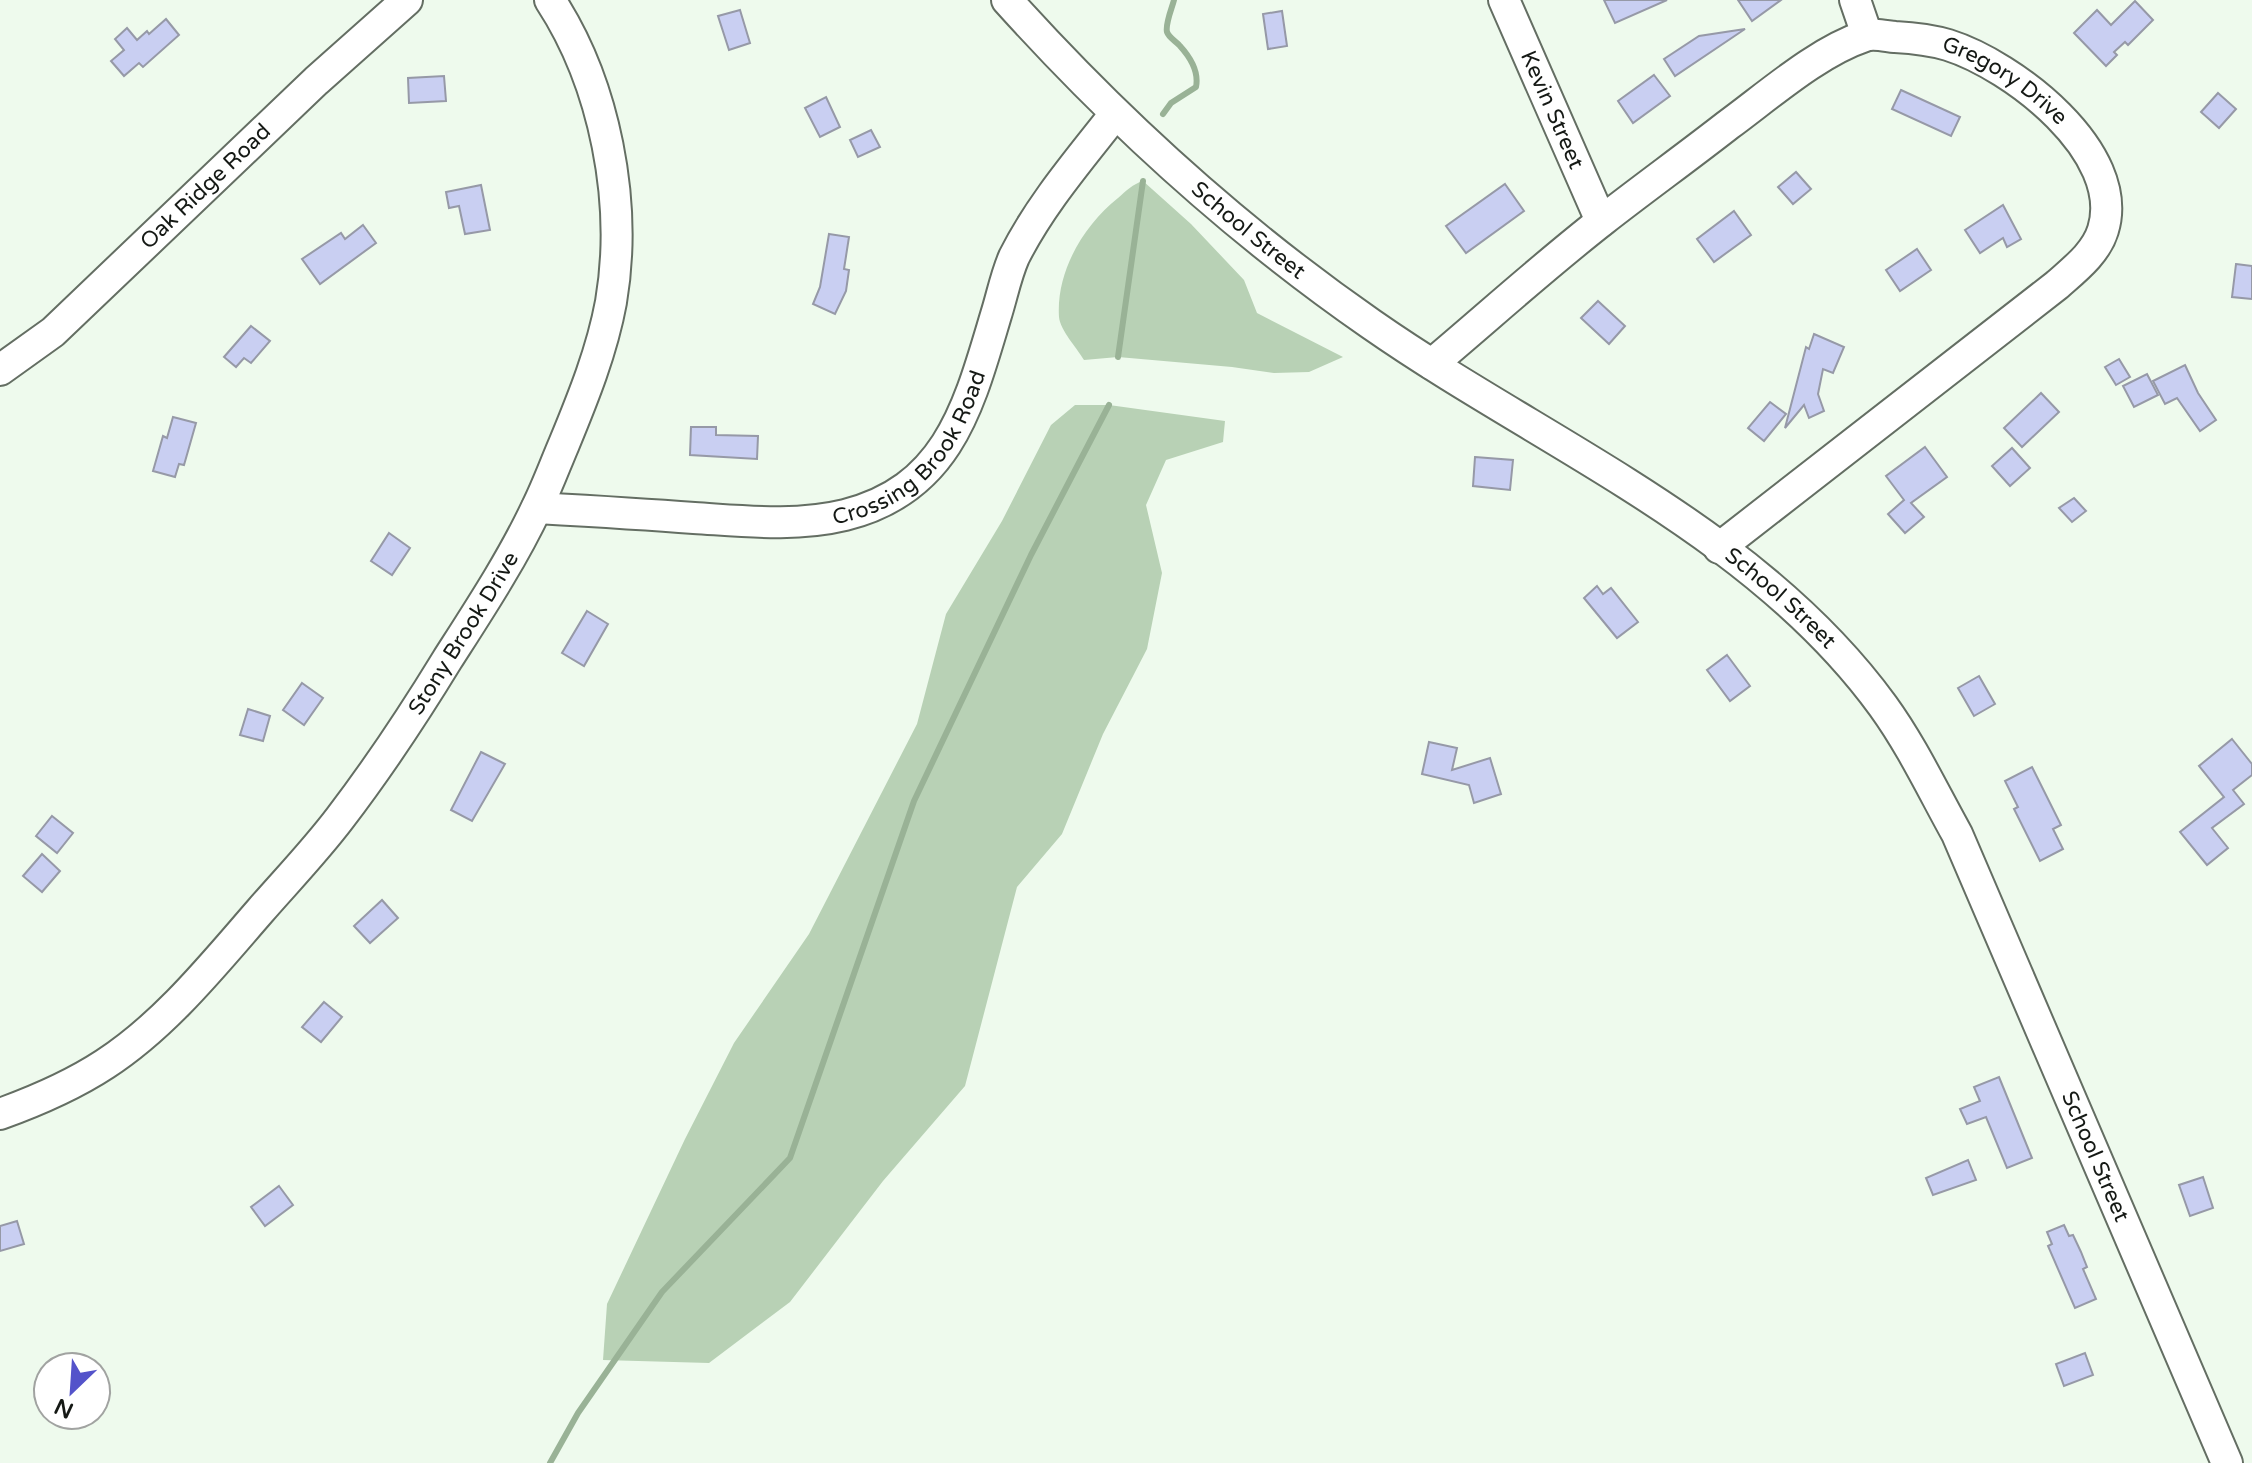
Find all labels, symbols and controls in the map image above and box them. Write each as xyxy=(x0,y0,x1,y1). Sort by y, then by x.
street label: Gregory Drive xyxy=(1939,31,2073,130)
street label: Kevin Street xyxy=(1515,47,1590,173)
street label: Oak Ridge Road xyxy=(135,118,276,255)
street label: School Street xyxy=(1186,176,1311,285)
street label: Crossing Brook Road xyxy=(830,367,991,530)
street label: School Street xyxy=(1720,542,1842,654)
street label: Stony Brook Drive xyxy=(403,547,524,720)
street label: School Street xyxy=(2056,1087,2135,1226)
north arrow xyxy=(32,1351,112,1431)
text: N xyxy=(50,1393,77,1424)

